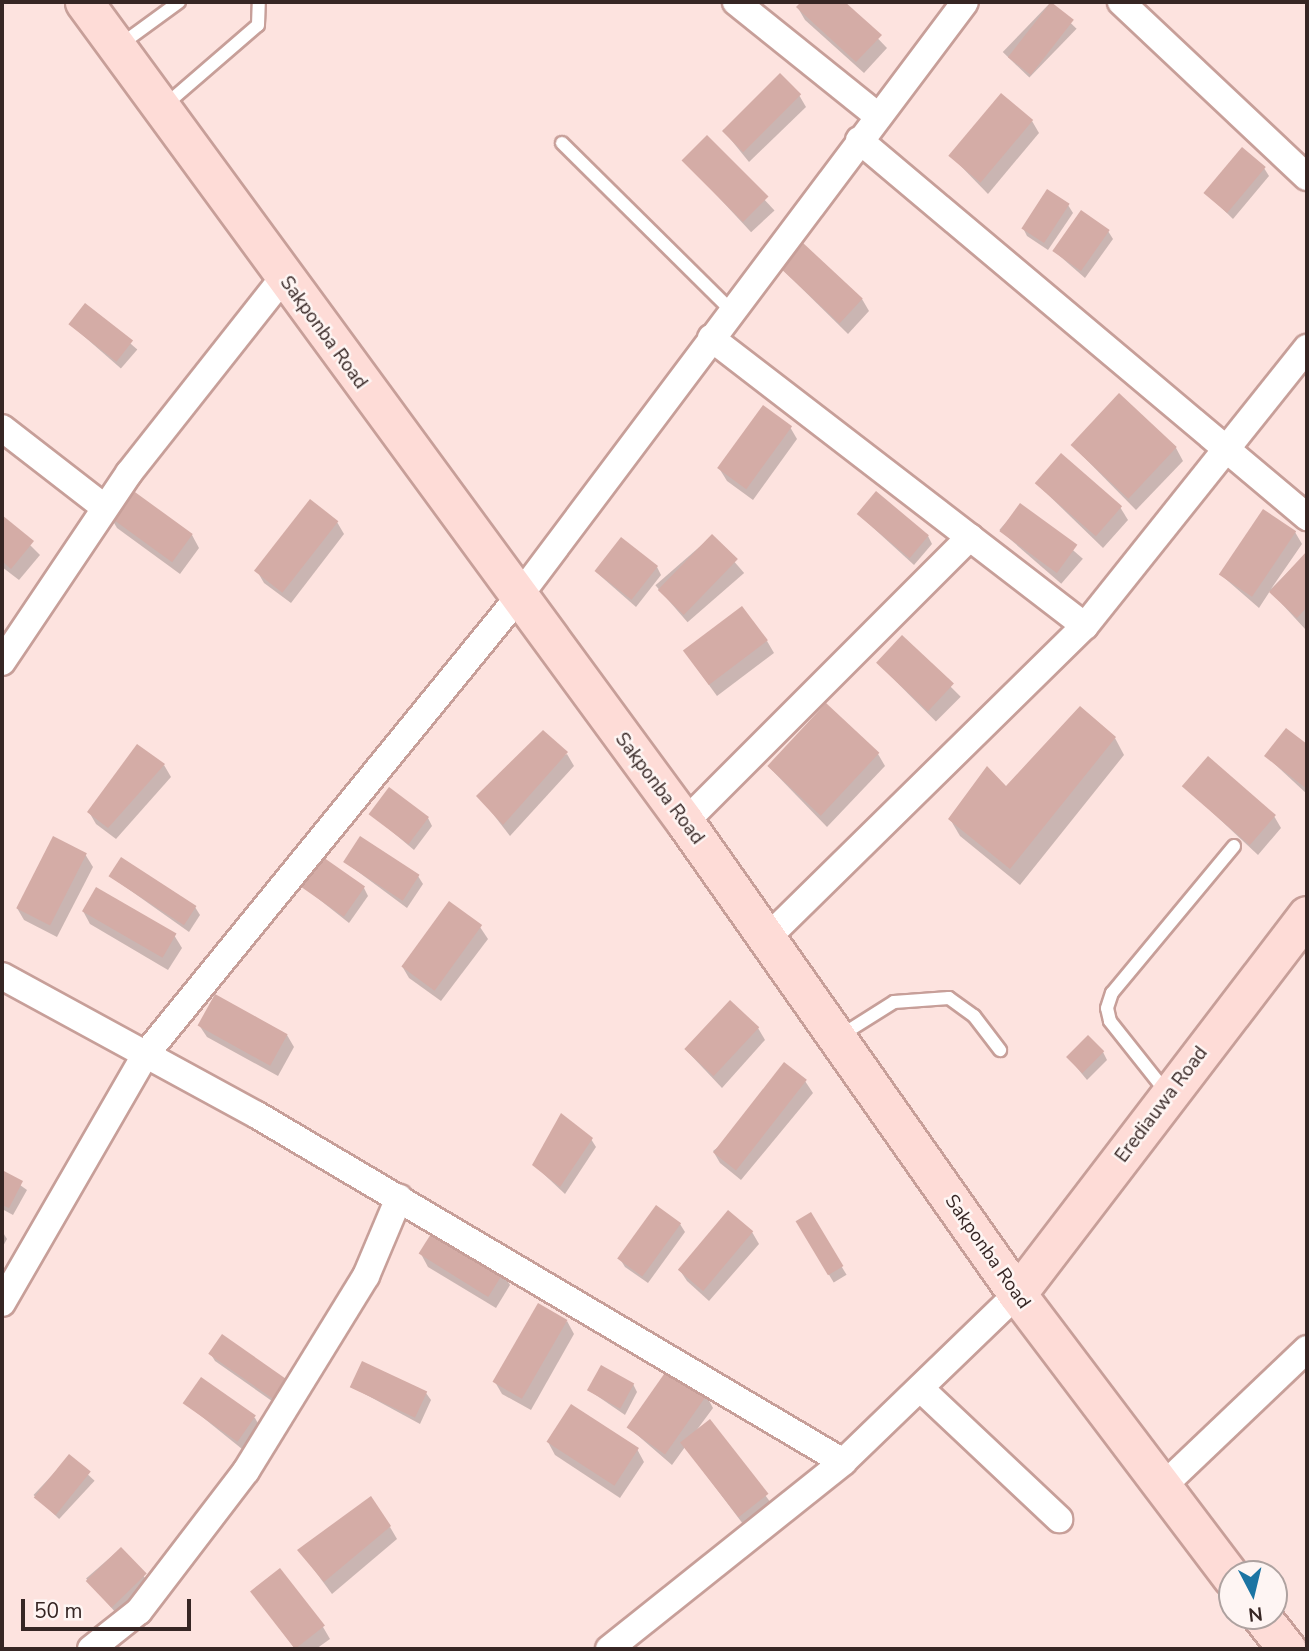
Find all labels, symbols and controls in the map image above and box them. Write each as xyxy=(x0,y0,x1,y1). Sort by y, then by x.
street label: Sakponba Road xyxy=(274,272,372,394)
street label: Sakponba Road xyxy=(610,729,708,849)
street label: Erediauwa Road xyxy=(1111,1043,1213,1167)
street label: Sakponba Road xyxy=(939,1191,1035,1313)
north arrow xyxy=(1218,1560,1288,1630)
scale bar xyxy=(24,1584,194,1628)
text: 50 m xyxy=(34,1597,83,1625)
text: N xyxy=(1247,1600,1264,1628)

